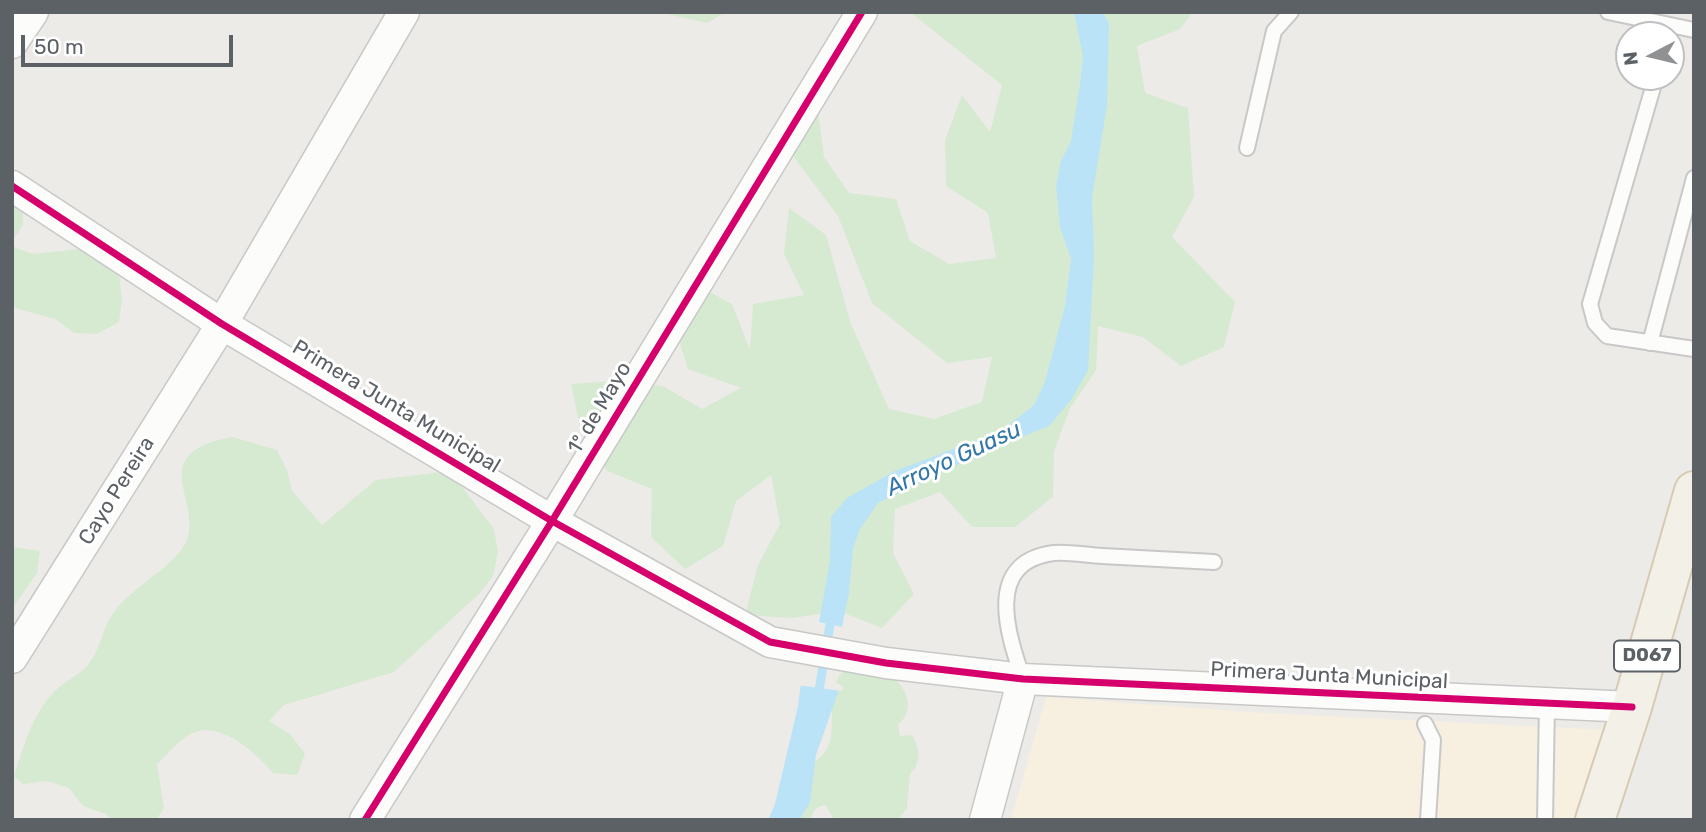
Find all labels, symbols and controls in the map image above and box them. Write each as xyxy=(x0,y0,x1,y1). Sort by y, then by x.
scale bar xyxy=(24,21,236,65)
north arrow xyxy=(1615,21,1685,91)
text: 50 m xyxy=(34,34,84,59)
text: N xyxy=(1618,50,1643,67)
street label: Primera Junta Municipal xyxy=(288,335,504,479)
street label: 1º de Mayo xyxy=(563,358,637,458)
water label: Arroyo Guasu xyxy=(882,416,1026,502)
street label: Cayo Pereira xyxy=(74,432,160,550)
road number: D067 xyxy=(1614,640,1680,671)
street label: Primera Junta Municipal xyxy=(1210,657,1448,695)

